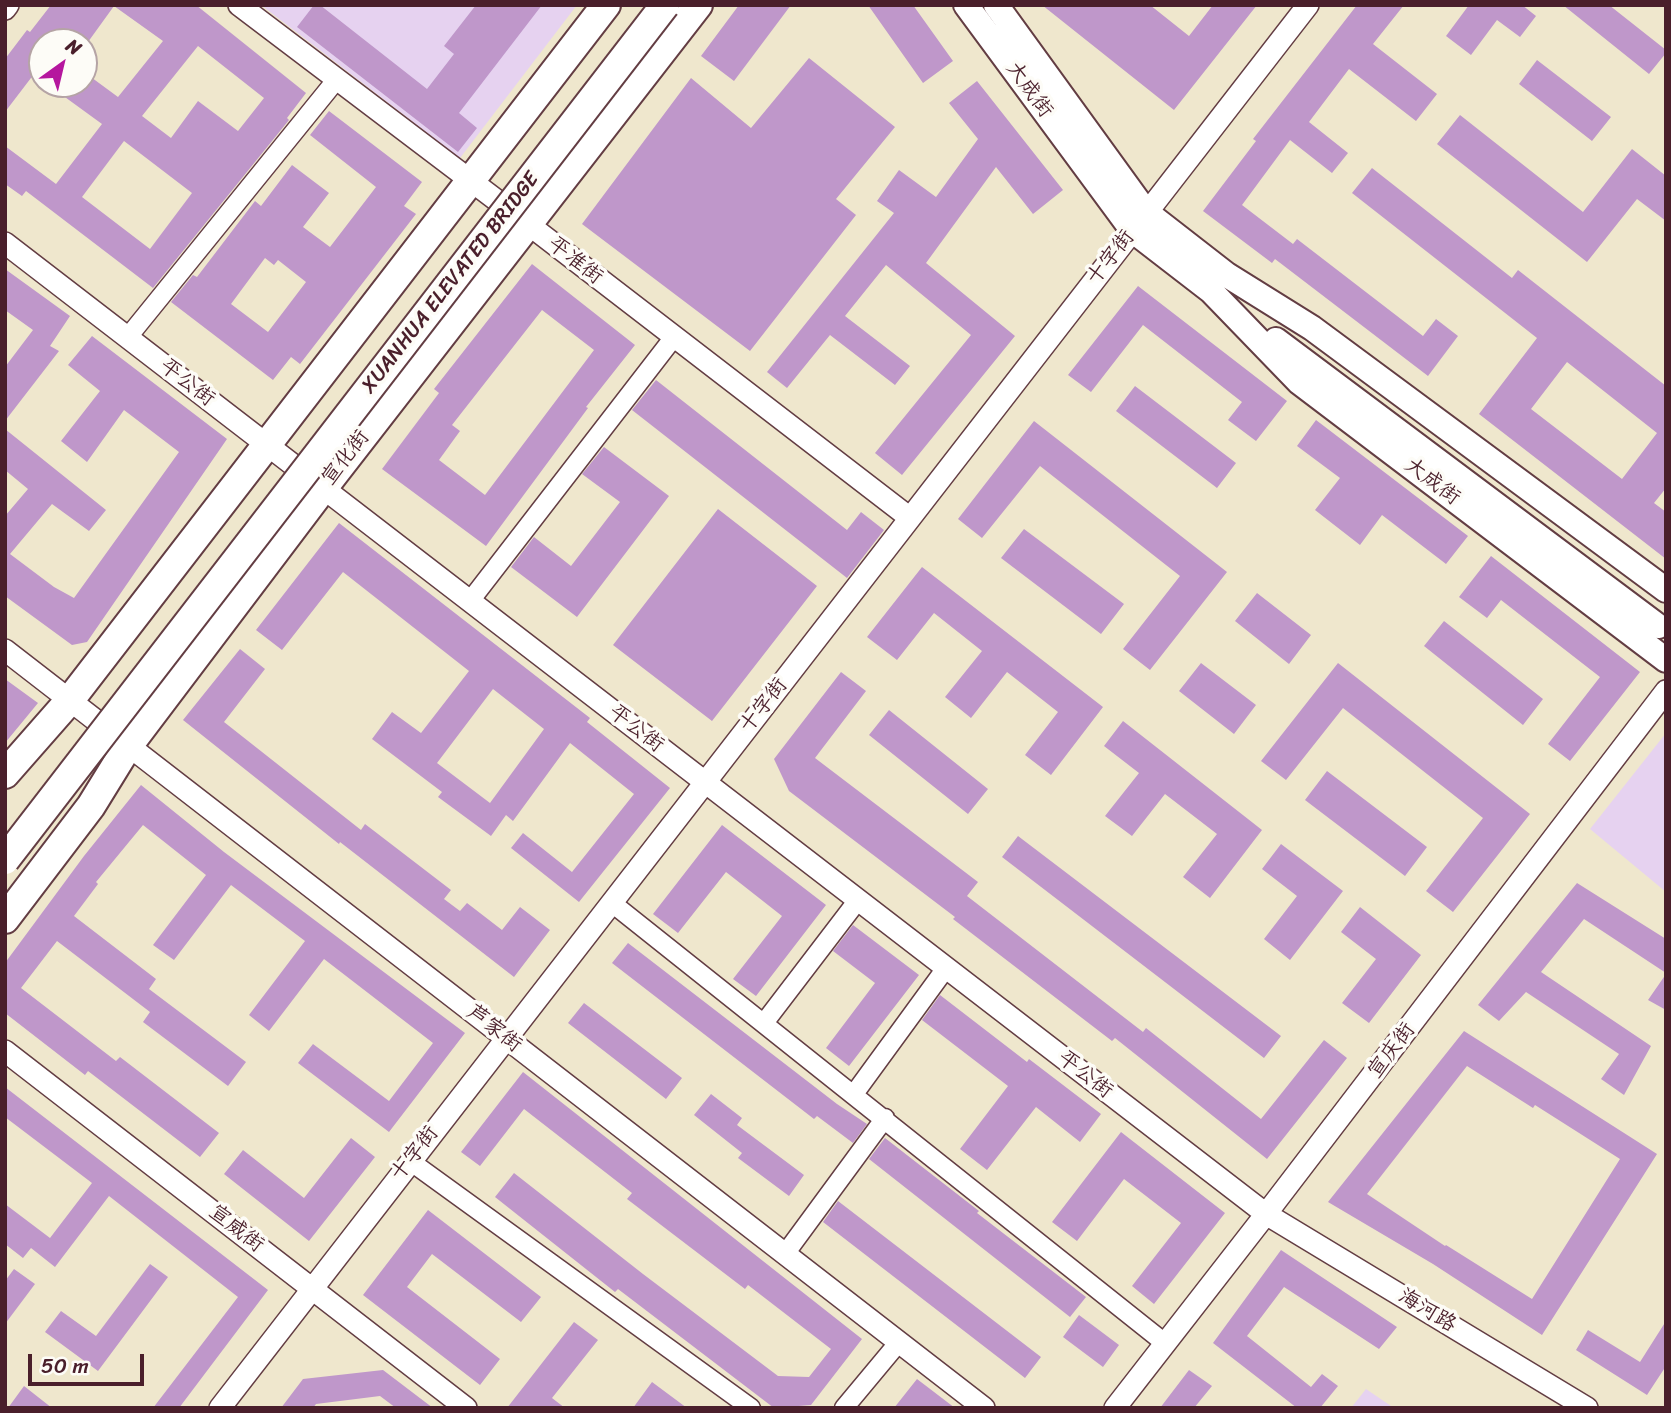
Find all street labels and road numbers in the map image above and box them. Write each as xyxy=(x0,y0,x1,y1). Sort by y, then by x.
street label: 大成街 xyxy=(1000,57,1058,123)
street label: XUANHUA ELEVATED BRIDGE xyxy=(357,168,545,398)
street label: 十字街 xyxy=(1082,225,1140,291)
street label: 平准街 xyxy=(542,232,608,290)
street label: 平公街 xyxy=(154,354,220,412)
street label: 宣化街 xyxy=(317,425,375,491)
street label: 大成街 xyxy=(1399,453,1465,511)
street label: 十字街 xyxy=(735,673,793,739)
street label: 平公街 xyxy=(603,700,669,758)
street label: 芦家街 xyxy=(461,1000,527,1058)
street label: 宣庆街 xyxy=(1363,1018,1421,1084)
street label: 平公街 xyxy=(1052,1046,1118,1104)
street label: 十字街 xyxy=(386,1121,444,1187)
street label: 宣威街 xyxy=(203,1200,269,1258)
street label: 海河路 xyxy=(1394,1284,1460,1338)

